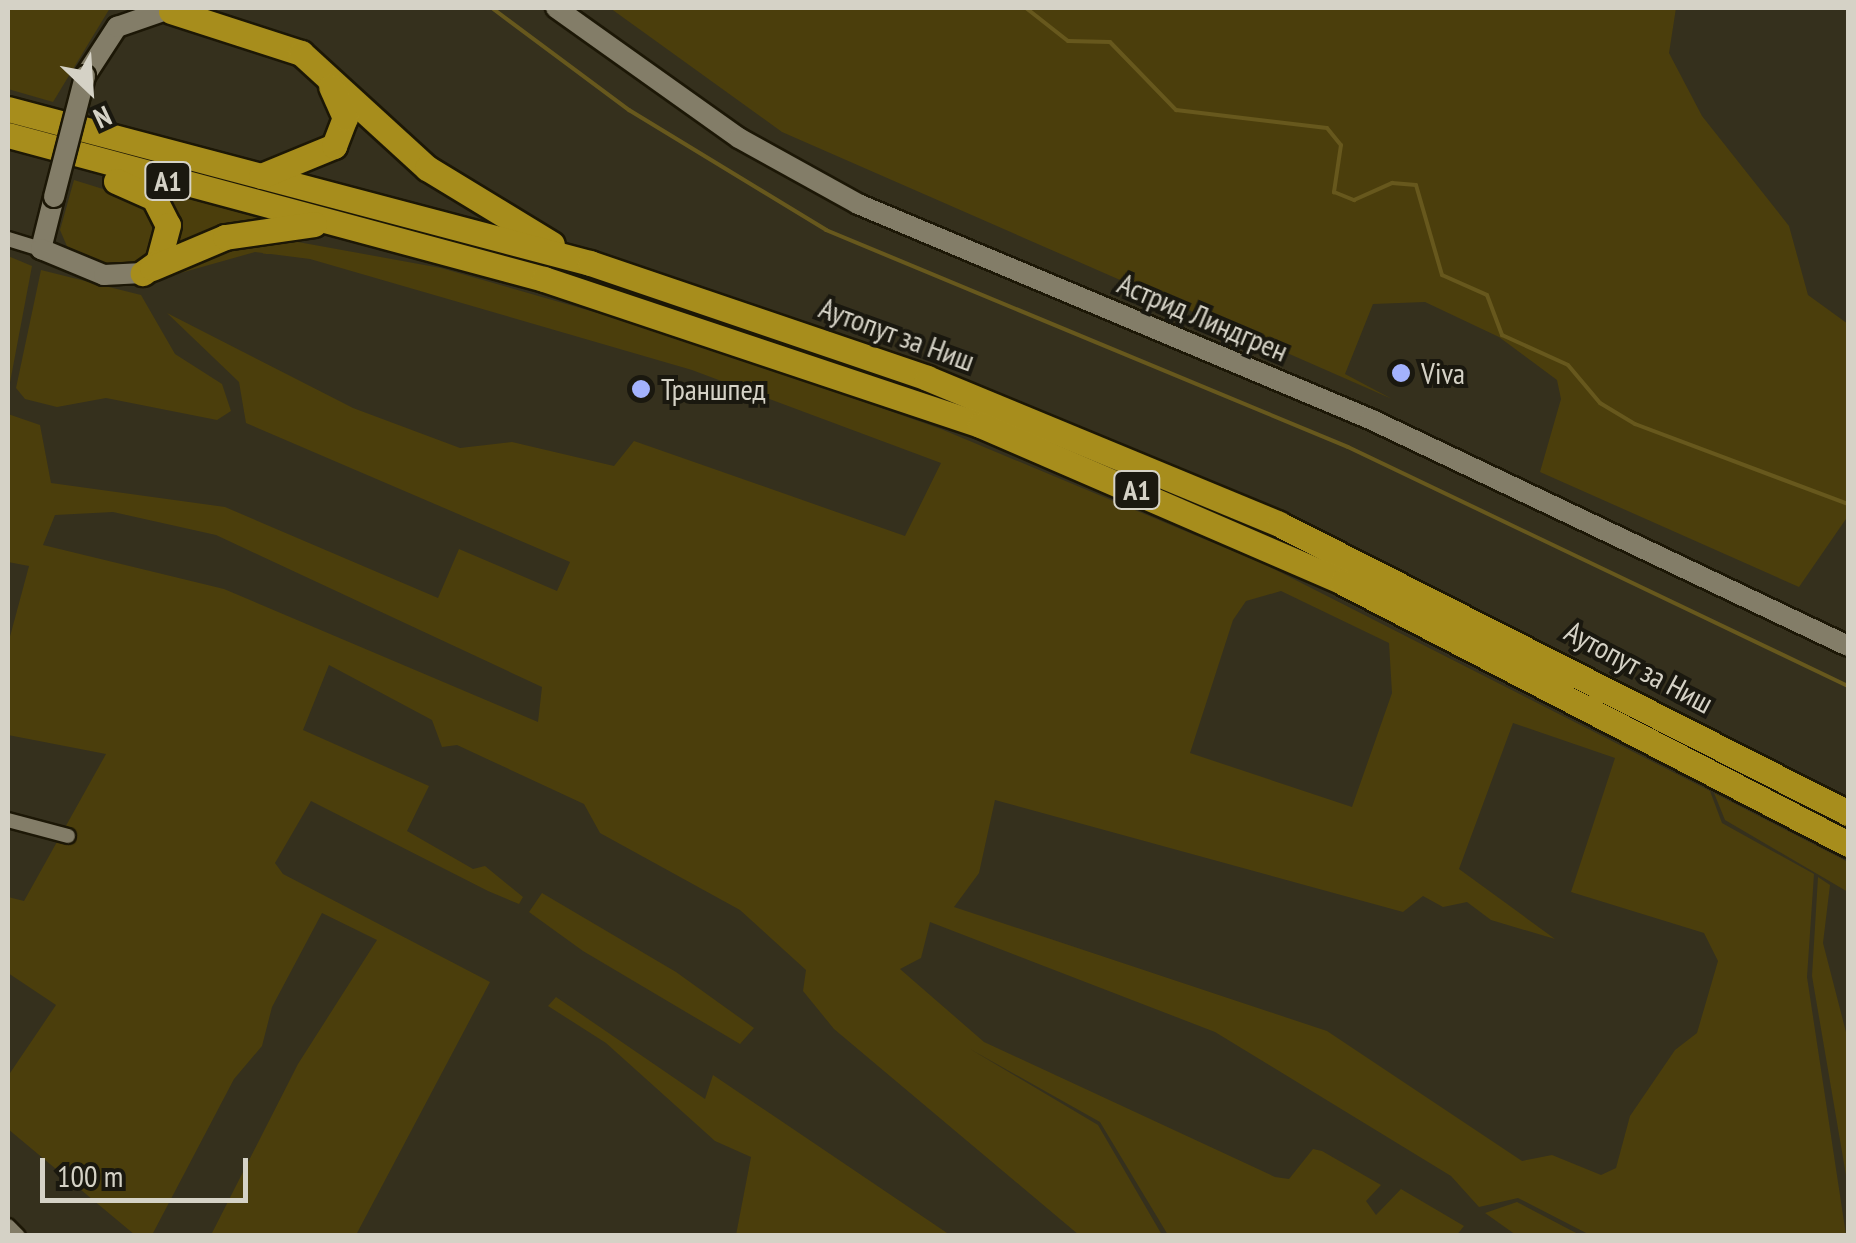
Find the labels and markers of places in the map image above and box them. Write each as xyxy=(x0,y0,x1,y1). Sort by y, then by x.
place label: Viva xyxy=(1421,355,1465,391)
marker: Viva xyxy=(1390,362,1412,384)
place label: Траншпед xyxy=(661,371,766,407)
marker: Траншпед xyxy=(630,378,652,400)

